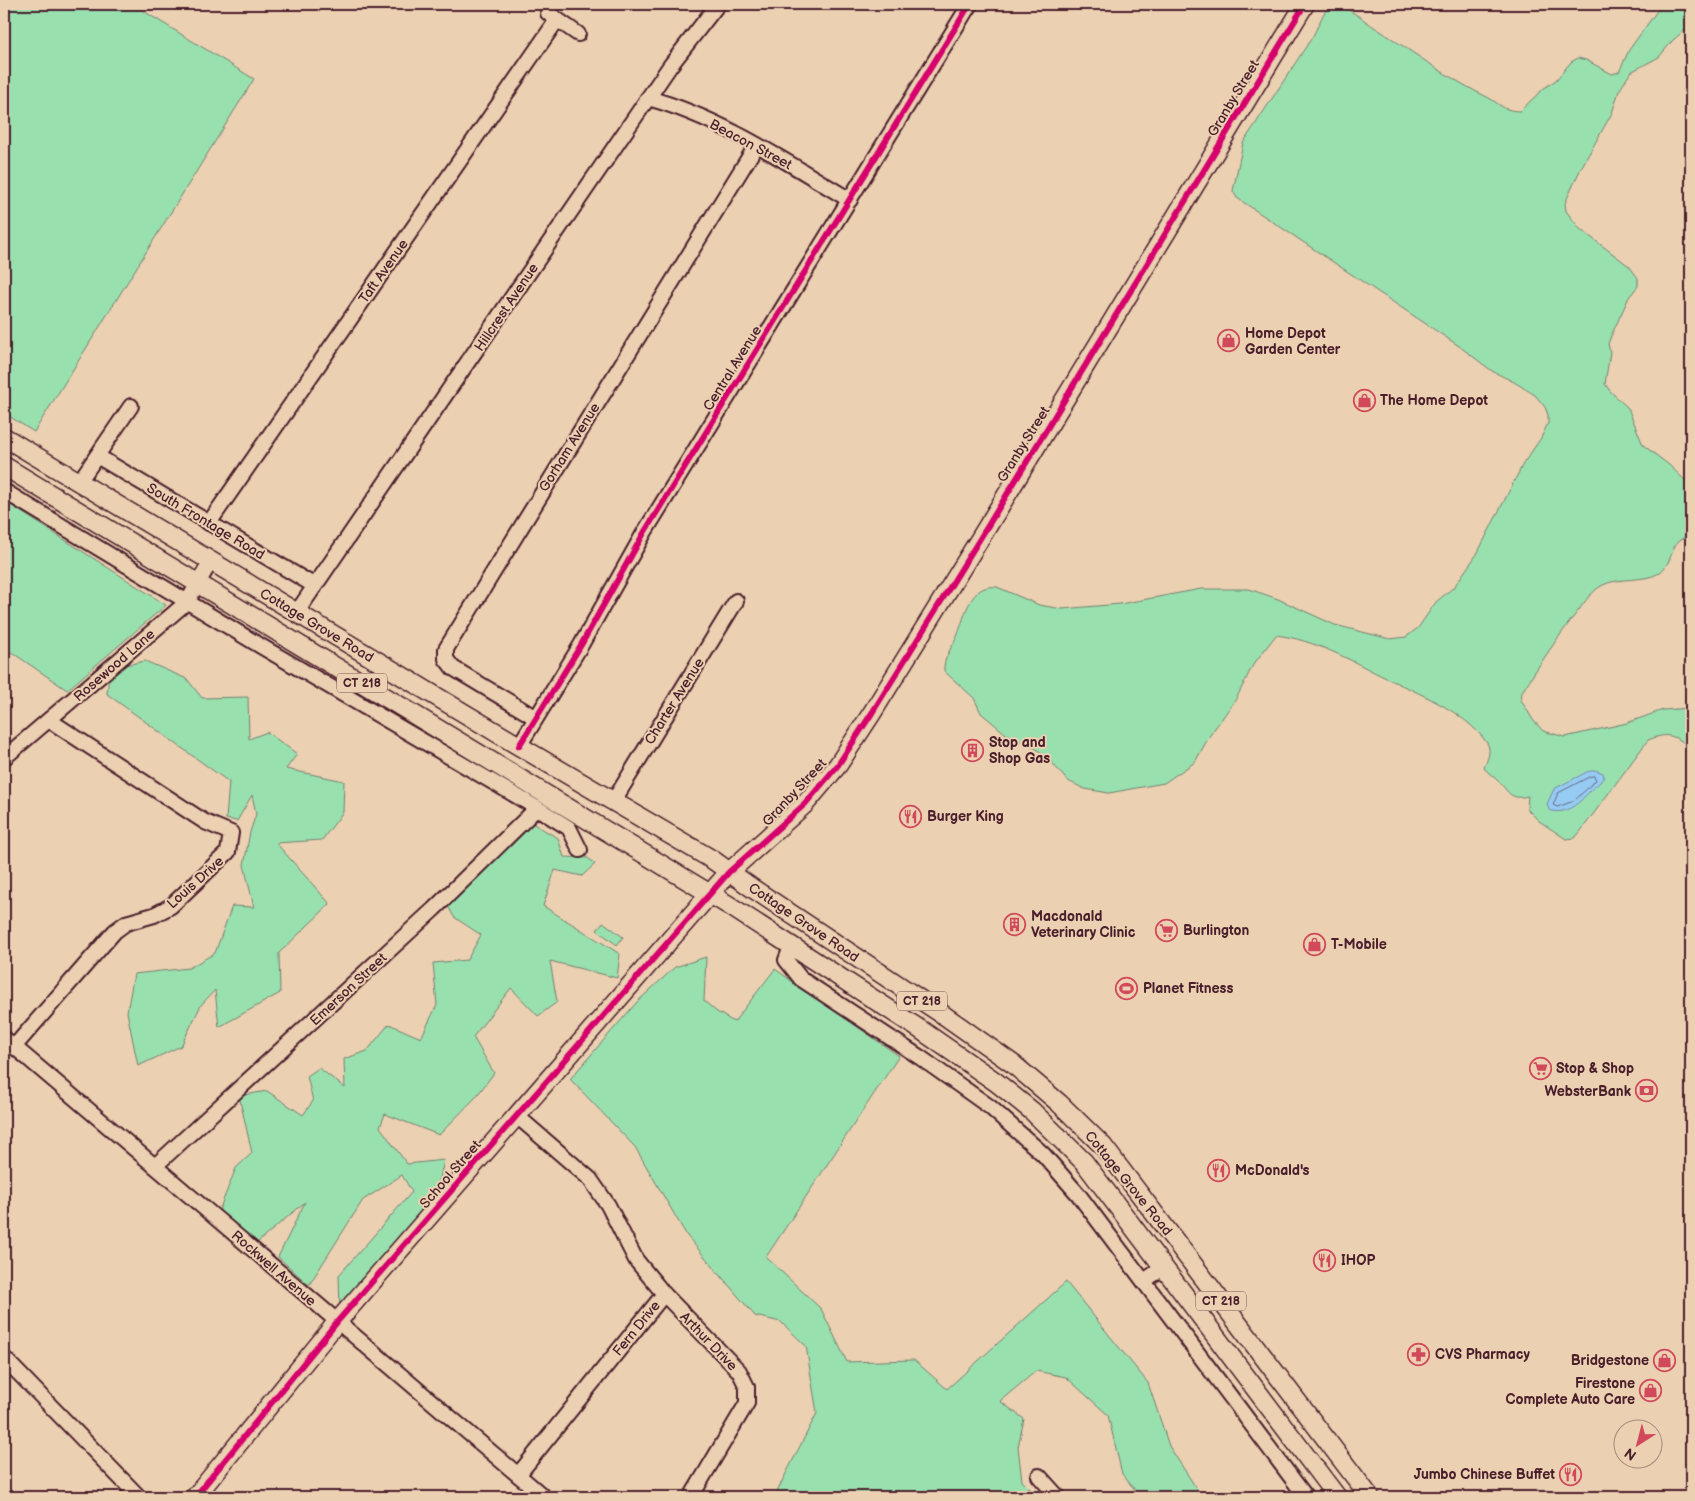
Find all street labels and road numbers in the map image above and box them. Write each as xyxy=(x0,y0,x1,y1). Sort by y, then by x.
street label: Granby Street xyxy=(1204,56,1263,140)
street label: Beacon Street xyxy=(707,116,796,174)
street label: Taft Avenue xyxy=(355,236,412,307)
street label: Hillcrest Avenue xyxy=(471,260,542,354)
street label: Central Avenue xyxy=(700,323,765,414)
street label: Gorham Avenue xyxy=(535,400,604,495)
street label: Granby Street xyxy=(993,403,1054,485)
street label: South Frontage Road xyxy=(144,479,268,563)
street label: Cottage Grove Road xyxy=(257,585,377,666)
street label: Rosewood Lane xyxy=(70,626,158,705)
street label: Charter Avenue xyxy=(641,655,708,748)
road number: CT 218 xyxy=(337,674,387,692)
street label: Granby Street xyxy=(759,754,830,830)
street label: Louis Drive xyxy=(164,853,227,912)
street label: Cottage Grove Road xyxy=(745,879,862,966)
street label: Emerson Street xyxy=(306,949,391,1029)
road number: CT 218 xyxy=(897,991,947,1010)
street label: Cottage Grove Road xyxy=(1081,1128,1176,1239)
street label: School Street xyxy=(416,1136,485,1212)
street label: Rockwell Avenue xyxy=(228,1227,320,1310)
road number: CT 218 xyxy=(1196,1292,1246,1310)
street label: Fern Drive xyxy=(609,1297,664,1359)
street label: Arthur Drive xyxy=(676,1308,741,1374)

